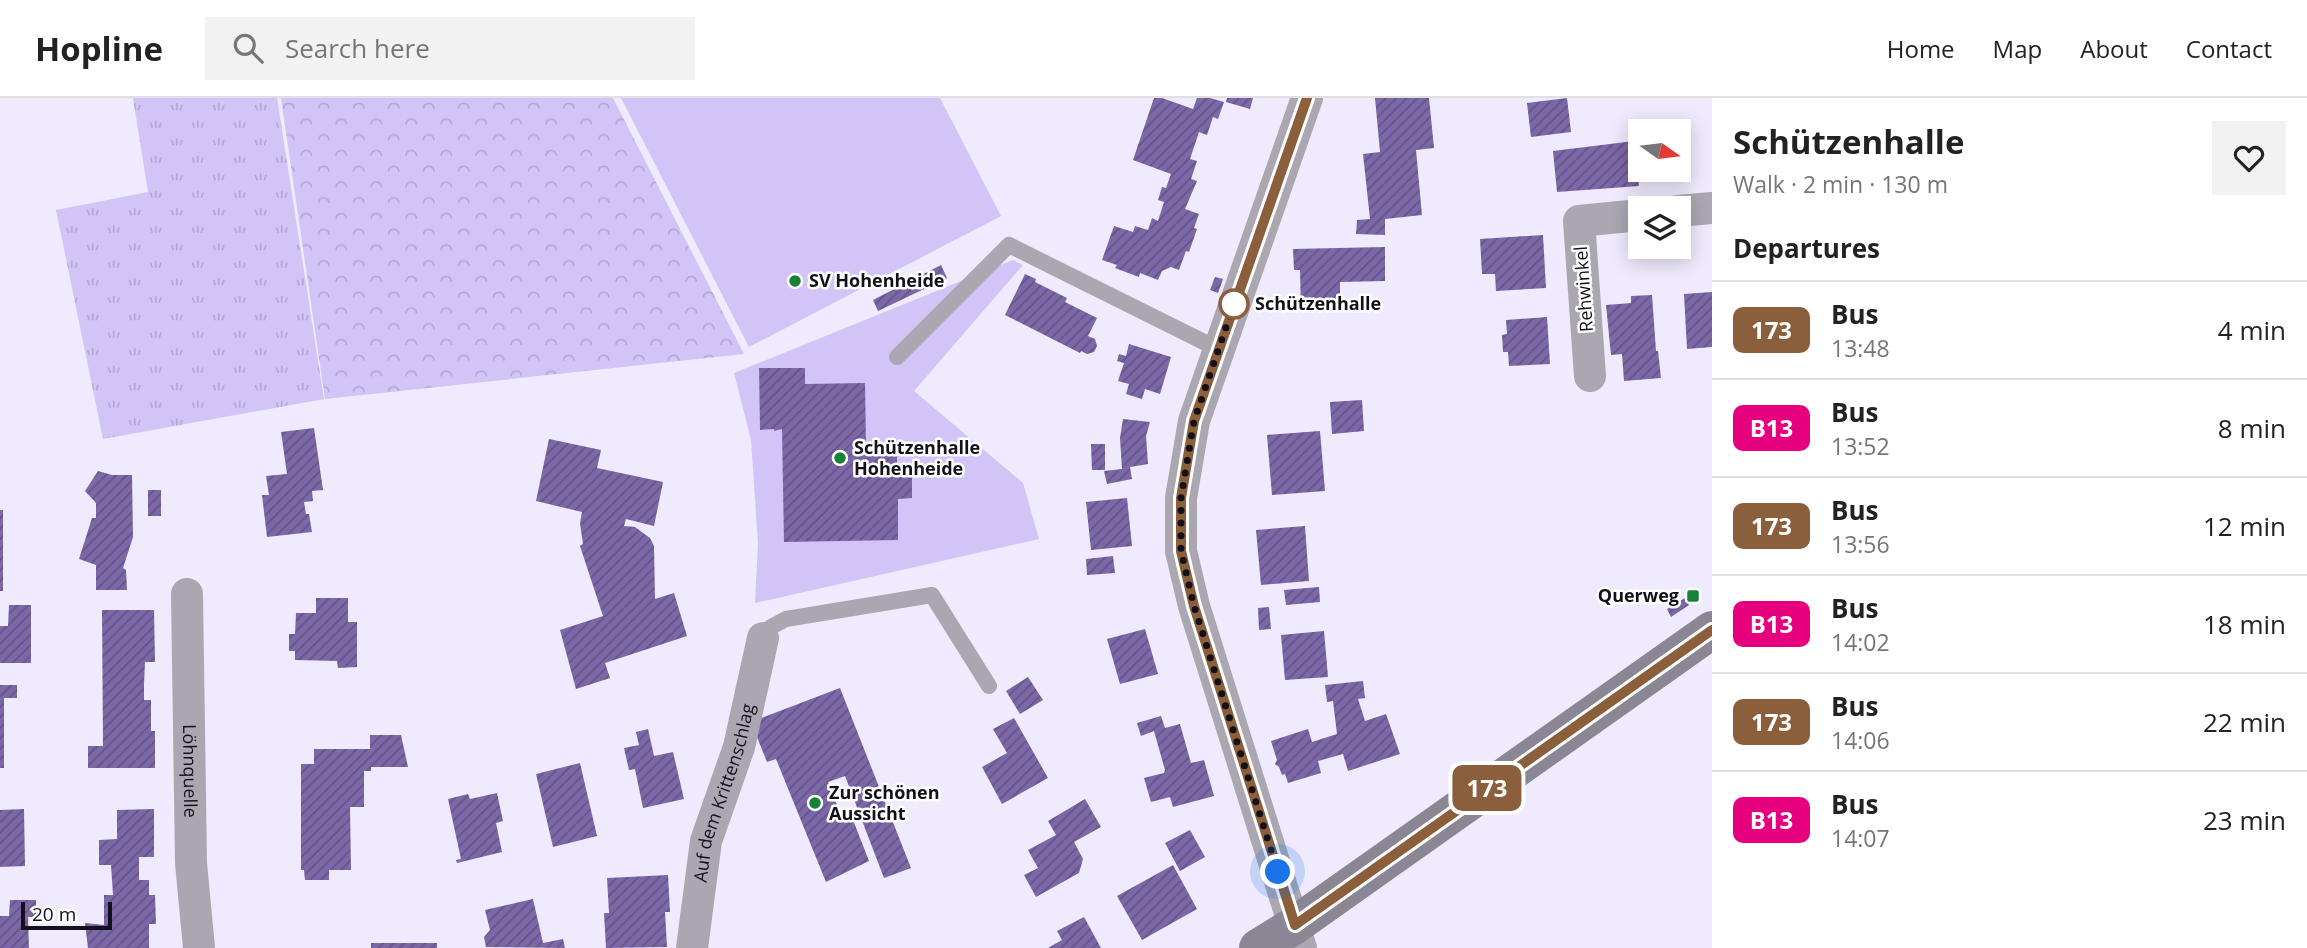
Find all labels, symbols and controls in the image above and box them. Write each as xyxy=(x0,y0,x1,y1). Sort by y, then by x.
search box xyxy=(205,17,695,80)
text: Hopline xyxy=(35,26,163,71)
icon: search xyxy=(229,29,267,67)
text: Search here xyxy=(285,30,430,66)
text: Home xyxy=(1887,32,1955,65)
text: Map xyxy=(1993,32,2042,65)
text: About xyxy=(2080,32,2148,65)
text: Contact xyxy=(2186,32,2272,65)
north arrow xyxy=(1628,119,1690,182)
map controls xyxy=(1628,119,1691,259)
text: Schützenhalle xyxy=(1733,119,1964,164)
button: heart xyxy=(2212,121,2286,195)
text: Walk · 2 min · 130 m xyxy=(1733,168,1948,200)
button: layers xyxy=(1628,196,1691,259)
text: Departures xyxy=(1733,230,1880,266)
street label: Rehwinkel xyxy=(1568,245,1598,333)
place label: SV Hohenheide xyxy=(809,268,944,292)
marker: SV Hohenheide xyxy=(787,273,803,289)
marker: Schützenhalle xyxy=(1219,289,1249,319)
place label: Schützenhalle xyxy=(1255,291,1381,315)
text: Bus xyxy=(1831,296,1878,332)
text: 4 min xyxy=(2218,312,2286,348)
text: 173 xyxy=(1751,313,1792,346)
text: 13:48 xyxy=(1831,332,1890,364)
text: Bus xyxy=(1831,394,1878,430)
text: 8 min xyxy=(2218,410,2286,446)
text: B13 xyxy=(1750,411,1793,444)
text: 13:52 xyxy=(1831,430,1890,462)
place label: Schützenhalle Hohenheide xyxy=(854,435,980,480)
marker: Schützenhalle Hohenheide xyxy=(832,450,848,466)
text: Bus xyxy=(1831,492,1878,528)
text: 12 min xyxy=(2203,508,2286,544)
text: 173 xyxy=(1751,509,1792,542)
text: 13:56 xyxy=(1831,528,1890,560)
place label: Querweg xyxy=(1598,583,1679,607)
marker: Querweg xyxy=(1685,588,1701,604)
text: Bus xyxy=(1831,590,1878,626)
text: 18 min xyxy=(2203,606,2286,642)
text: B13 xyxy=(1750,607,1793,640)
text: 14:02 xyxy=(1831,626,1890,658)
text: Bus xyxy=(1831,688,1878,724)
street label: Auf dem Krittenschlag xyxy=(688,701,759,884)
text: 22 min xyxy=(2203,704,2286,740)
text: 173 xyxy=(1751,705,1792,738)
street label: Löhnquelle xyxy=(178,724,203,818)
text: 14:06 xyxy=(1831,724,1890,756)
line badge: 173 xyxy=(1447,765,1527,811)
text: 173 xyxy=(1466,771,1508,804)
place label: Zur schönen Aussicht xyxy=(829,780,940,825)
text: Bus xyxy=(1831,786,1878,822)
marker: Zur schönen Aussicht xyxy=(807,795,823,811)
text: 23 min xyxy=(2203,802,2286,838)
text: B13 xyxy=(1750,803,1793,836)
text: 14:07 xyxy=(1831,822,1890,854)
your location xyxy=(1260,854,1295,889)
scale bar xyxy=(21,899,112,931)
text: 20 m xyxy=(32,901,76,927)

